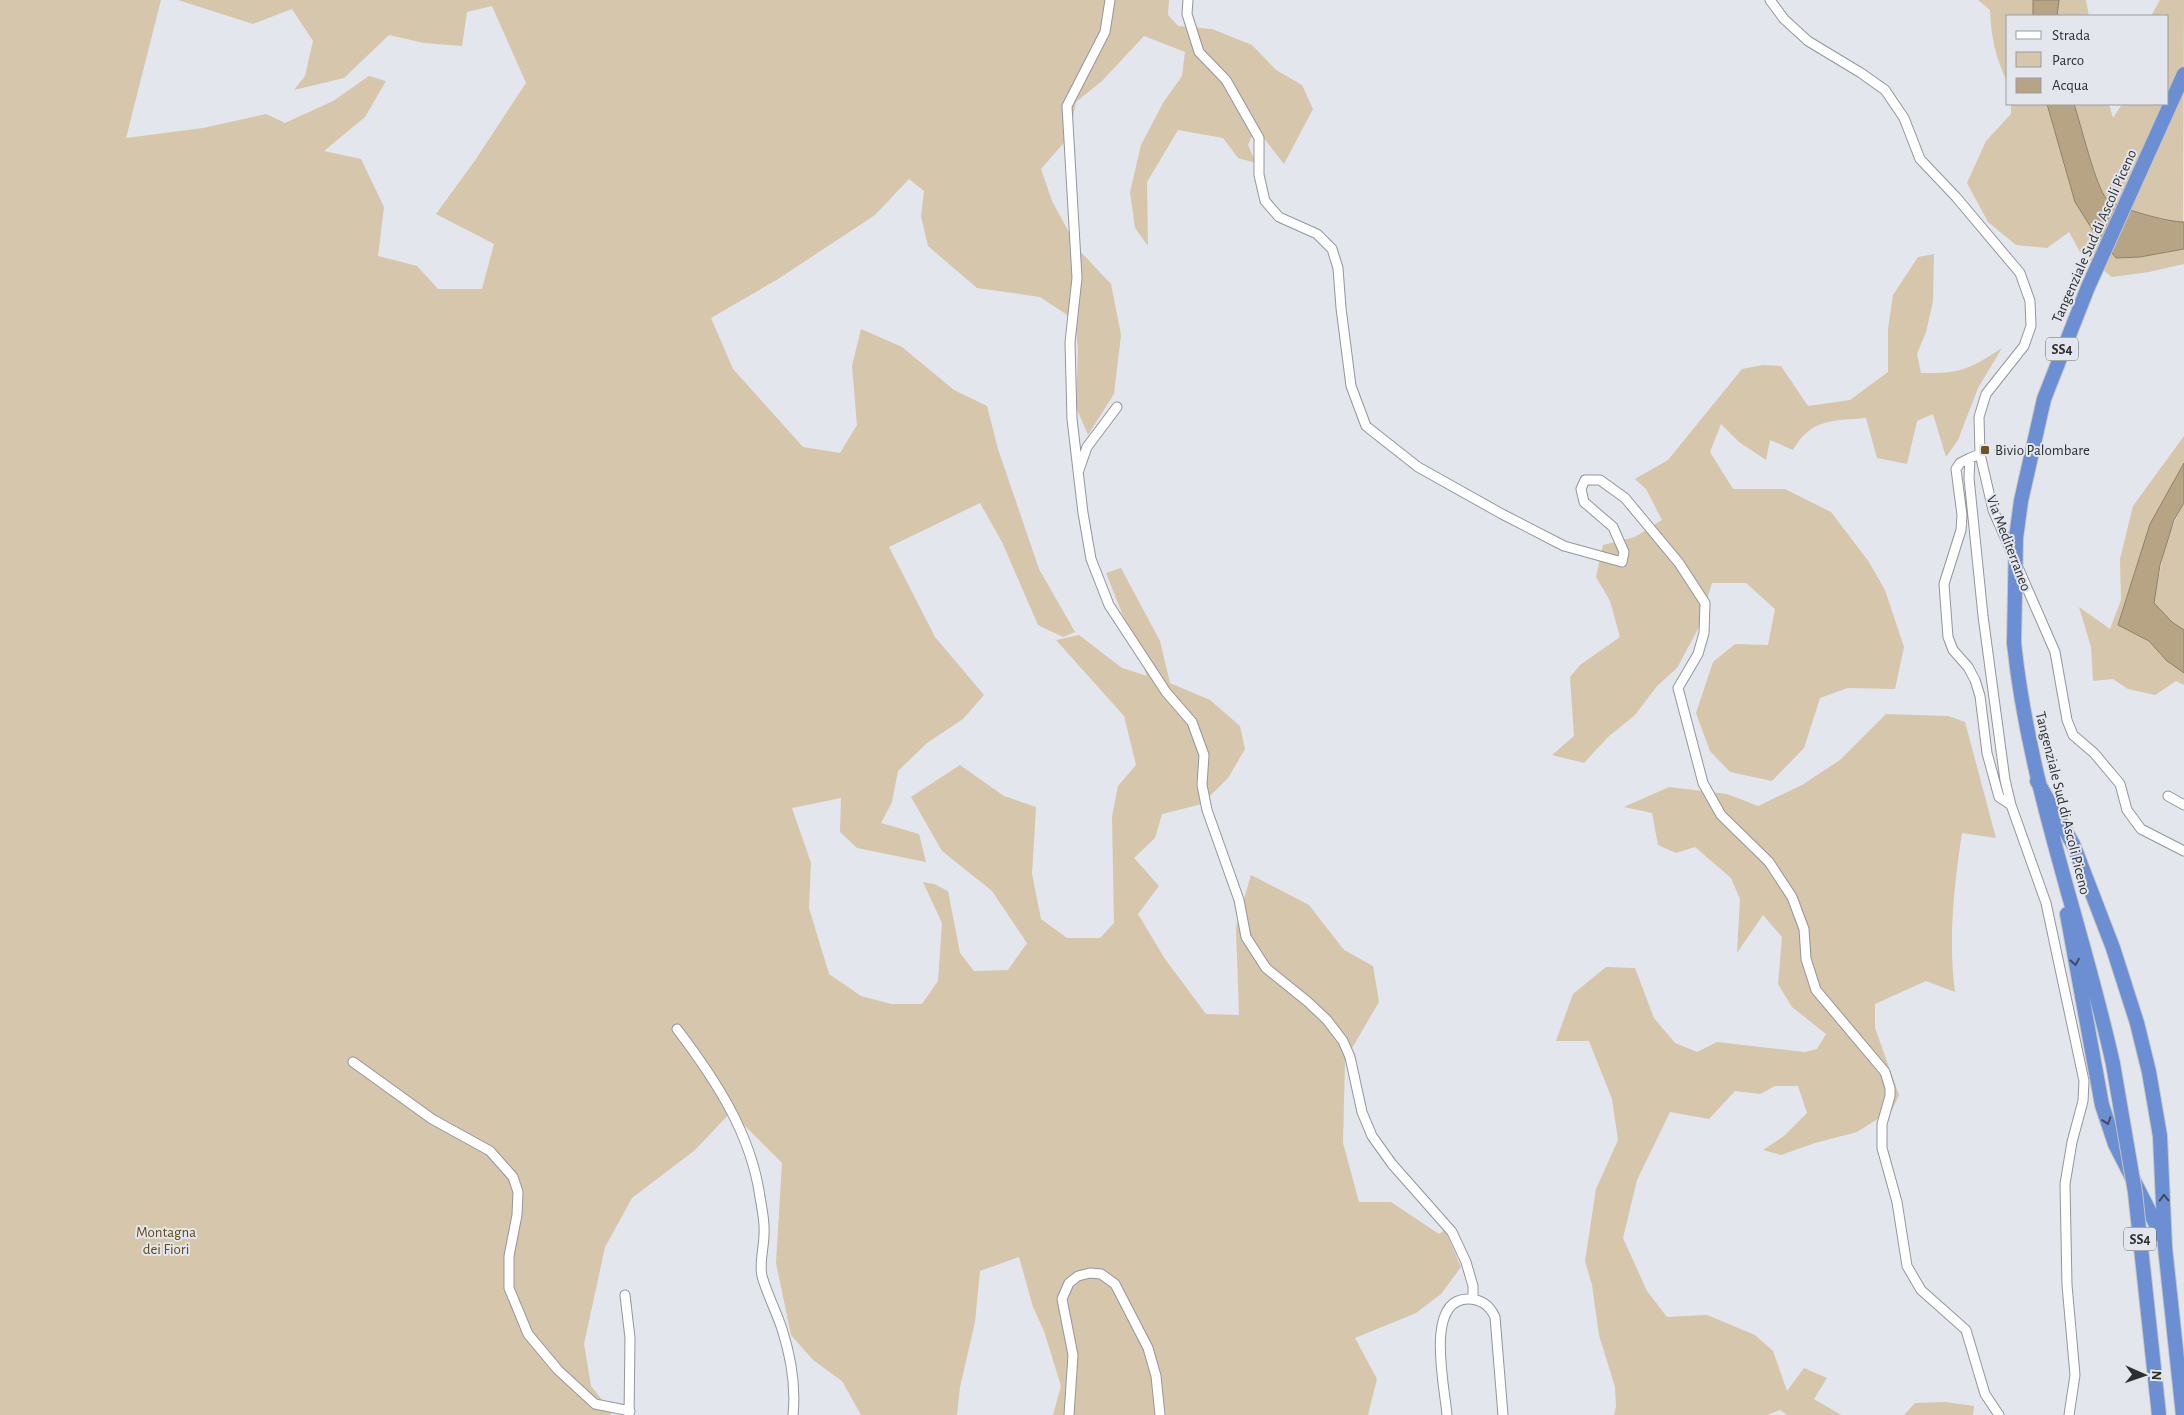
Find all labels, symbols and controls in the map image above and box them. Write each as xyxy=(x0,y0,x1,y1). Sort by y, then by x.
legend xyxy=(2006,15,2169,105)
text: Strada xyxy=(2052,28,2090,43)
text: Parco xyxy=(2052,53,2084,68)
text: Acqua xyxy=(2052,78,2088,93)
street label: Tangenziale Sud di Ascoli Piceno xyxy=(2049,147,2140,325)
road number: SS4 xyxy=(2046,338,2078,360)
place label: Bivio Palombare xyxy=(1995,443,2090,458)
marker: Bivio Palombare xyxy=(1979,444,1991,456)
street label: Via Mediterraneo xyxy=(1983,493,2034,593)
street label: Tangenziale Sud di Ascoli Piceno xyxy=(2033,710,2093,896)
one-way arrow xyxy=(2070,957,2080,966)
one-way arrow xyxy=(2102,1116,2112,1125)
one-way arrow xyxy=(2159,1194,2169,1202)
park label: Montagna dei Fiori xyxy=(136,1225,196,1257)
road number: SS4 xyxy=(2124,1228,2156,1250)
north arrow xyxy=(2119,1350,2169,1400)
text: N xyxy=(2149,1370,2163,1381)

